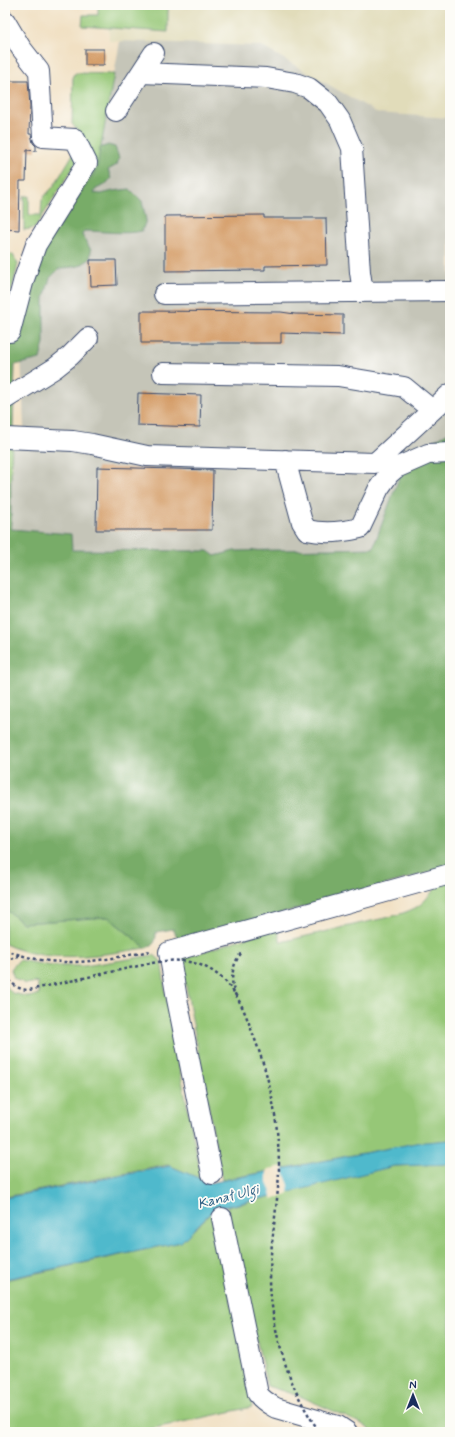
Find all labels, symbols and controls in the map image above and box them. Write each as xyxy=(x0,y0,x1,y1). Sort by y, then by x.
water label: Kanał Ulgi xyxy=(196,1180,263,1215)
north arrow xyxy=(393,1375,433,1415)
text: N xyxy=(409,1379,417,1393)

